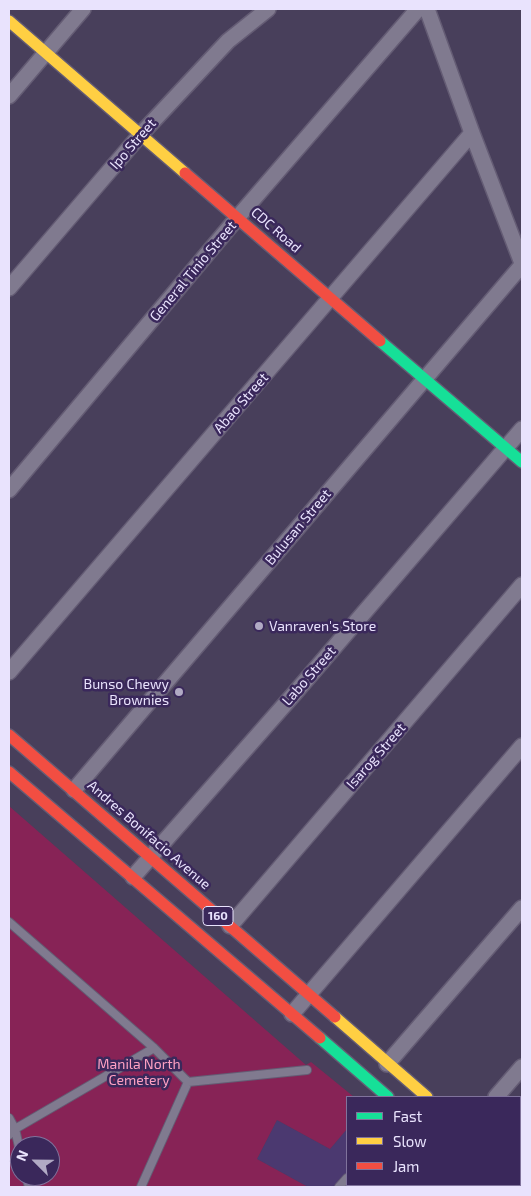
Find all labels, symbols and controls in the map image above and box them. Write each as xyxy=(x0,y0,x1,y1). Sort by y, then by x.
street label: Ipo Street xyxy=(106,115,160,173)
street label: CDC Road xyxy=(248,204,304,256)
street label: General Tinio Street xyxy=(146,217,240,325)
street label: Abao Street xyxy=(210,369,272,437)
street label: Bulusan Street xyxy=(261,486,335,568)
place label: Vanraven's Store xyxy=(269,618,376,634)
marker: Vanraven's Store xyxy=(253,620,265,632)
street label: Labo Street xyxy=(279,643,339,709)
place label: Bunso Chewy Brownies xyxy=(83,676,169,709)
marker: Bunso Chewy Brownies xyxy=(173,686,185,698)
street label: Isarog Street xyxy=(343,720,409,792)
street label: Andres Bonifacio Avenue xyxy=(84,777,214,893)
road number: 160 xyxy=(203,906,233,926)
park label: Manila North Cemetery xyxy=(97,1056,181,1088)
legend xyxy=(346,1096,521,1186)
text: Fast xyxy=(393,1107,422,1125)
text: Slow xyxy=(393,1132,427,1150)
north arrow xyxy=(10,1136,60,1186)
text: N xyxy=(12,1147,31,1163)
text: Jam xyxy=(393,1157,419,1175)

